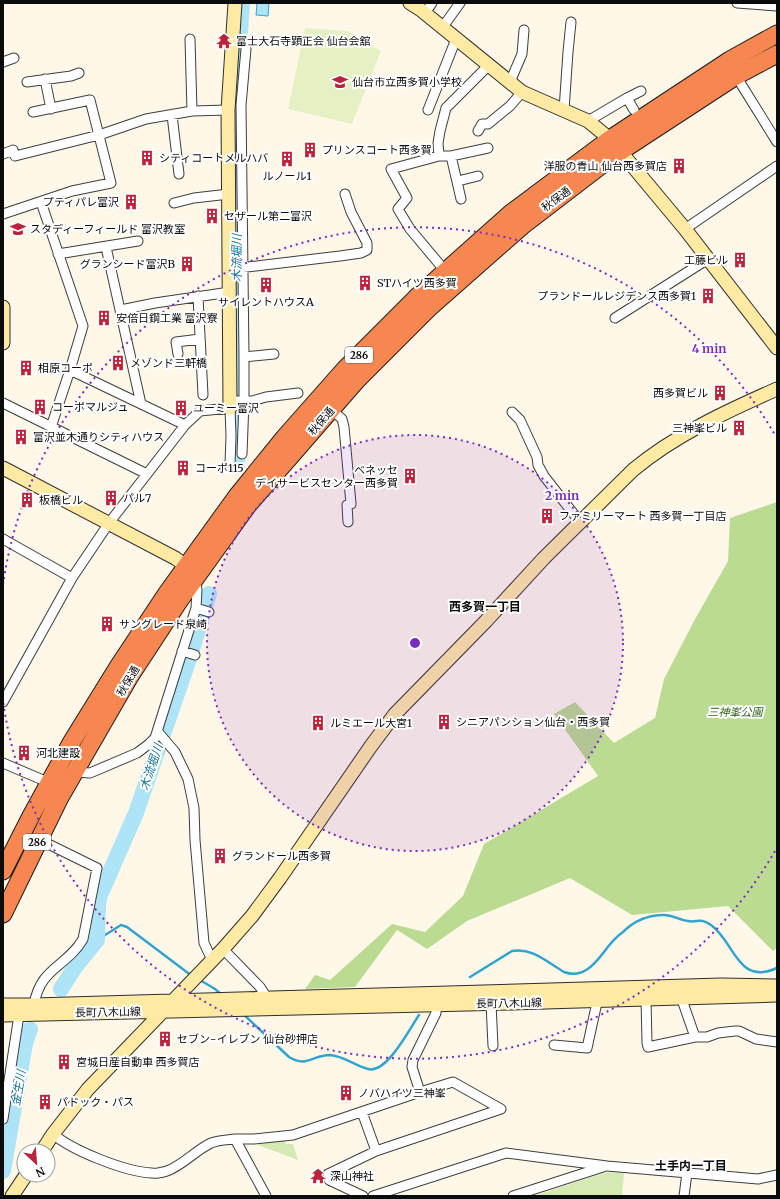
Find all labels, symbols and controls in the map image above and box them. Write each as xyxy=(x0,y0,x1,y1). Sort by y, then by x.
temple icon: 富士大石寺顕正会 仙台会舘 xyxy=(215,32,233,50)
place label: 富士大石寺顕正会 仙台会舘 xyxy=(236,34,371,48)
school or university icon: 仙台市立西多賀小学校 xyxy=(331,73,349,91)
place label: 仙台市立西多賀小学校 xyxy=(352,75,462,89)
building icon: プリンスコート西多賀 xyxy=(301,141,319,159)
place label: プリンスコート西多賀 xyxy=(322,143,432,157)
building icon: シティコートメルハバ xyxy=(138,149,156,167)
building icon: ルノール1 xyxy=(278,150,296,168)
place label: シティコートメルハバ xyxy=(159,151,268,165)
building icon: 洋服の青山 仙台西多賀店 xyxy=(670,157,688,175)
place label: 洋服の青山 仙台西多賀店 xyxy=(543,159,667,173)
place label: ルノール1 xyxy=(263,169,312,183)
street label: 秋保通 xyxy=(539,183,573,215)
building icon: プティパレ富沢 xyxy=(122,193,140,211)
place label: プティパレ富沢 xyxy=(43,195,119,209)
building icon: セザール第二富沢 xyxy=(203,207,221,225)
place label: セザール第二富沢 xyxy=(224,209,312,223)
school or university icon: スタディーフィールド 富沢教室 xyxy=(9,220,27,238)
place label: スタディーフィールド 富沢教室 xyxy=(30,222,185,236)
water label: 木流堀川 xyxy=(229,232,244,282)
building icon: 工藤ビル xyxy=(731,251,749,269)
place label: 工藤ビル xyxy=(684,253,728,267)
building icon: グランシード富沢B xyxy=(178,255,196,273)
place label: グランシード富沢B xyxy=(80,257,176,271)
building icon: STハイツ西多賀 xyxy=(356,274,374,292)
building icon: サイレントハウスA xyxy=(257,276,275,294)
place label: STハイツ西多賀 xyxy=(377,276,457,290)
building icon: プランドールレジデンス西多賀1 xyxy=(699,287,717,305)
place label: プランドールレジデンス西多賀1 xyxy=(537,289,696,303)
place label: サイレントハウスA xyxy=(218,295,314,309)
building icon: 安倍日鋼工業 富沢寮 xyxy=(95,309,113,327)
place label: 安倍日鋼工業 富沢寮 xyxy=(116,311,218,325)
text: 4 min xyxy=(692,341,726,356)
road number: 286 xyxy=(345,347,373,363)
building icon: メゾンド三軒橋 xyxy=(109,354,127,372)
place label: メゾンド三軒橋 xyxy=(130,356,207,370)
building icon: 相原コーポ xyxy=(17,359,35,377)
place label: 相原コーポ xyxy=(38,361,93,375)
building icon: 西多賀ビル xyxy=(711,384,729,402)
place label: 西多賀ビル xyxy=(653,386,708,400)
building icon: コーポマルジュ xyxy=(31,398,49,416)
building icon: ユーミー富沢 xyxy=(172,399,190,417)
place label: コーポマルジュ xyxy=(52,400,128,414)
place label: ユーミー富沢 xyxy=(193,401,259,415)
street label: 秋保通 xyxy=(305,404,337,438)
building icon: 三神峯ビル xyxy=(730,419,748,437)
place label: 三神峯ビル xyxy=(672,421,727,435)
building icon: 富沢並木通りシティハウス xyxy=(12,428,30,446)
place label: 富沢並木通りシティハウス xyxy=(33,430,164,444)
building icon: コーポ115 xyxy=(174,459,192,477)
place label: コーポ115 xyxy=(195,461,244,475)
place label: ベネッセ デイサービスセンター西多賀 xyxy=(255,463,398,490)
building icon: ベネッセ デイサービスセンター西多賀 xyxy=(401,467,419,485)
text: 2 min xyxy=(545,488,579,503)
building icon: パル7 xyxy=(102,489,120,507)
building icon: 板橋ビル xyxy=(18,491,36,509)
place label: パル7 xyxy=(123,491,151,505)
place label: 板橋ビル xyxy=(39,493,83,507)
building icon: ファミリーマート 西多賀一丁目店 xyxy=(538,507,556,525)
place label: ファミリーマート 西多賀一丁目店 xyxy=(559,509,727,523)
district label: 西多賀一丁目 xyxy=(449,599,521,614)
building icon: サングレード泉崎 xyxy=(98,615,116,633)
place label: サングレード泉崎 xyxy=(119,617,207,631)
centre of rings xyxy=(408,636,422,650)
street label: 秋保通 xyxy=(114,663,142,699)
park label: 三神峯公園 xyxy=(708,705,764,719)
building icon: シニアパンション仙台・西多賀 xyxy=(435,713,453,731)
building icon: ルミエール大宮1 xyxy=(309,714,327,732)
place label: シニアパンション仙台・西多賀 xyxy=(456,715,610,729)
place label: ルミエール大宮1 xyxy=(330,716,412,730)
water label: 木流堀川 xyxy=(136,740,166,792)
building icon: 河北建設 xyxy=(15,744,33,762)
place label: 河北建設 xyxy=(36,746,80,760)
road number: 286 xyxy=(23,834,51,850)
building icon: グランドール西多賀 xyxy=(211,847,229,865)
place label: グランドール西多賀 xyxy=(232,849,331,863)
street label: 長町八木山線 xyxy=(476,995,542,1011)
street label: 長町八木山線 xyxy=(75,1004,141,1020)
building icon: セブン-イレブン 仙台砂押店 xyxy=(156,1030,174,1048)
place label: セブン-イレブン 仙台砂押店 xyxy=(177,1032,318,1046)
building icon: 宮城日産自動車 西多賀店 xyxy=(55,1053,73,1071)
place label: 宮城日産自動車 西多賀店 xyxy=(76,1055,200,1069)
water label: 金生川 xyxy=(7,1067,29,1107)
building icon: ノバハイツ三神峯 xyxy=(337,1084,355,1102)
place label: ノバハイツ三神峯 xyxy=(358,1086,446,1100)
building icon: パドック・パス xyxy=(36,1093,54,1111)
place label: パドック・パス xyxy=(57,1095,134,1109)
north arrow xyxy=(16,1143,56,1183)
district label: 土手内一丁目 xyxy=(655,1158,727,1173)
text: N xyxy=(33,1164,47,1180)
temple icon: 深山神社 xyxy=(309,1167,327,1185)
place label: 深山神社 xyxy=(330,1169,374,1183)

